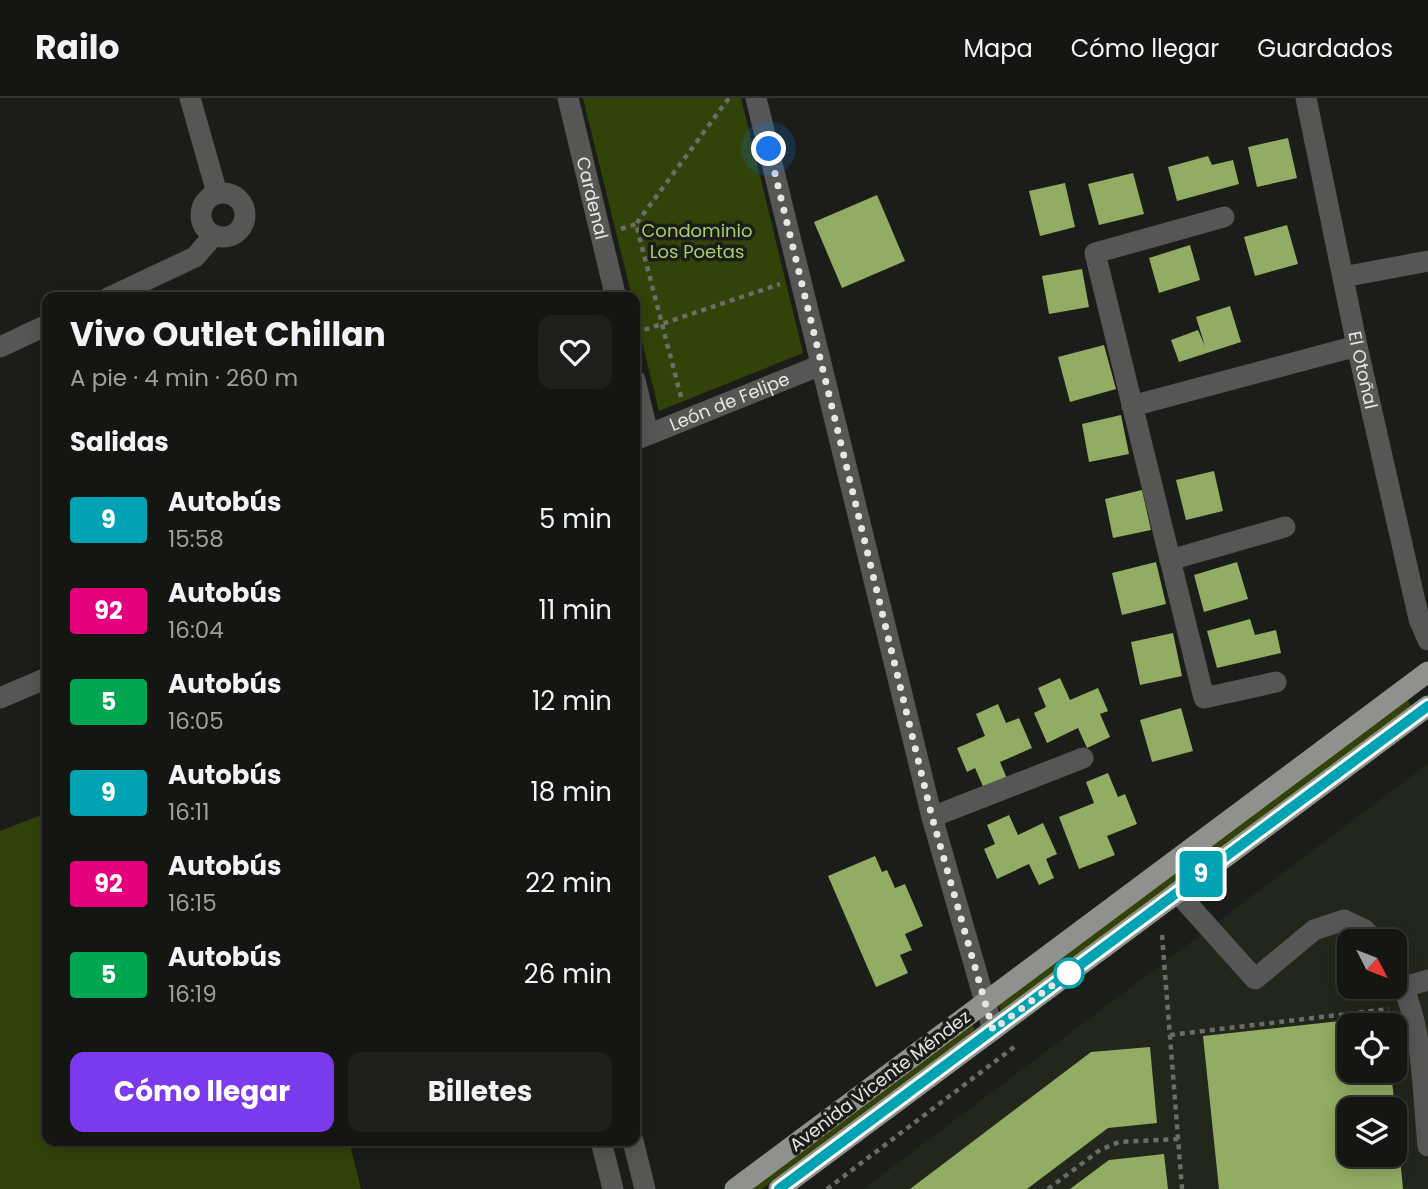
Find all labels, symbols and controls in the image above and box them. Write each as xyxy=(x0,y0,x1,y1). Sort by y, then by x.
text: Railo xyxy=(35,24,119,71)
text: Mapa xyxy=(963,32,1033,65)
text: Cómo llegar xyxy=(1071,32,1219,65)
text: Guardados xyxy=(1257,32,1393,65)
your location xyxy=(751,131,786,166)
street label: Cardenal xyxy=(571,154,615,242)
park label: Condominio Los Poetas xyxy=(641,218,753,264)
text: Vivo Outlet Chillan xyxy=(70,311,386,358)
button: heart xyxy=(538,315,612,389)
street label: El Otoñal xyxy=(1342,329,1384,411)
text: A pie · 4 min · 260 m xyxy=(70,362,298,394)
street label: León de Felipe xyxy=(666,366,793,437)
text: Salidas xyxy=(70,424,169,460)
text: Autobús xyxy=(168,484,282,520)
text: 5 min xyxy=(539,501,612,537)
text: 9 xyxy=(101,503,116,536)
text: 15:58 xyxy=(168,523,224,555)
text: Autobús xyxy=(168,575,282,611)
text: 11 min xyxy=(539,592,612,628)
text: 92 xyxy=(94,594,123,627)
text: 16:04 xyxy=(168,614,224,646)
text: Autobús xyxy=(168,666,282,702)
text: 12 min xyxy=(532,683,612,719)
text: 5 xyxy=(101,685,116,718)
text: 16:05 xyxy=(168,705,224,737)
text: Autobús xyxy=(168,757,282,793)
text: 18 min xyxy=(531,774,612,810)
text: 9 xyxy=(101,776,116,809)
text: 16:11 xyxy=(168,796,210,828)
text: Autobús xyxy=(168,848,282,884)
line badge: 9 xyxy=(1178,851,1224,897)
text: 9 xyxy=(1194,857,1208,890)
text: 22 min xyxy=(525,865,612,901)
text: 92 xyxy=(94,867,123,900)
text: 16:15 xyxy=(168,887,217,919)
north arrow xyxy=(1337,929,1407,999)
map controls xyxy=(1337,929,1407,1167)
text: Autobús xyxy=(168,939,282,975)
text: 26 min xyxy=(524,956,612,992)
text: 5 xyxy=(101,958,116,991)
unlabelled marker xyxy=(1054,958,1084,988)
text: 16:19 xyxy=(168,978,217,1010)
street label: Avenida Vicente Méndez xyxy=(784,1004,975,1157)
button: locate xyxy=(1337,1013,1407,1083)
button: Cómo llegar xyxy=(70,1052,334,1132)
button: Billetes xyxy=(348,1052,612,1132)
button: layers xyxy=(1337,1097,1407,1167)

